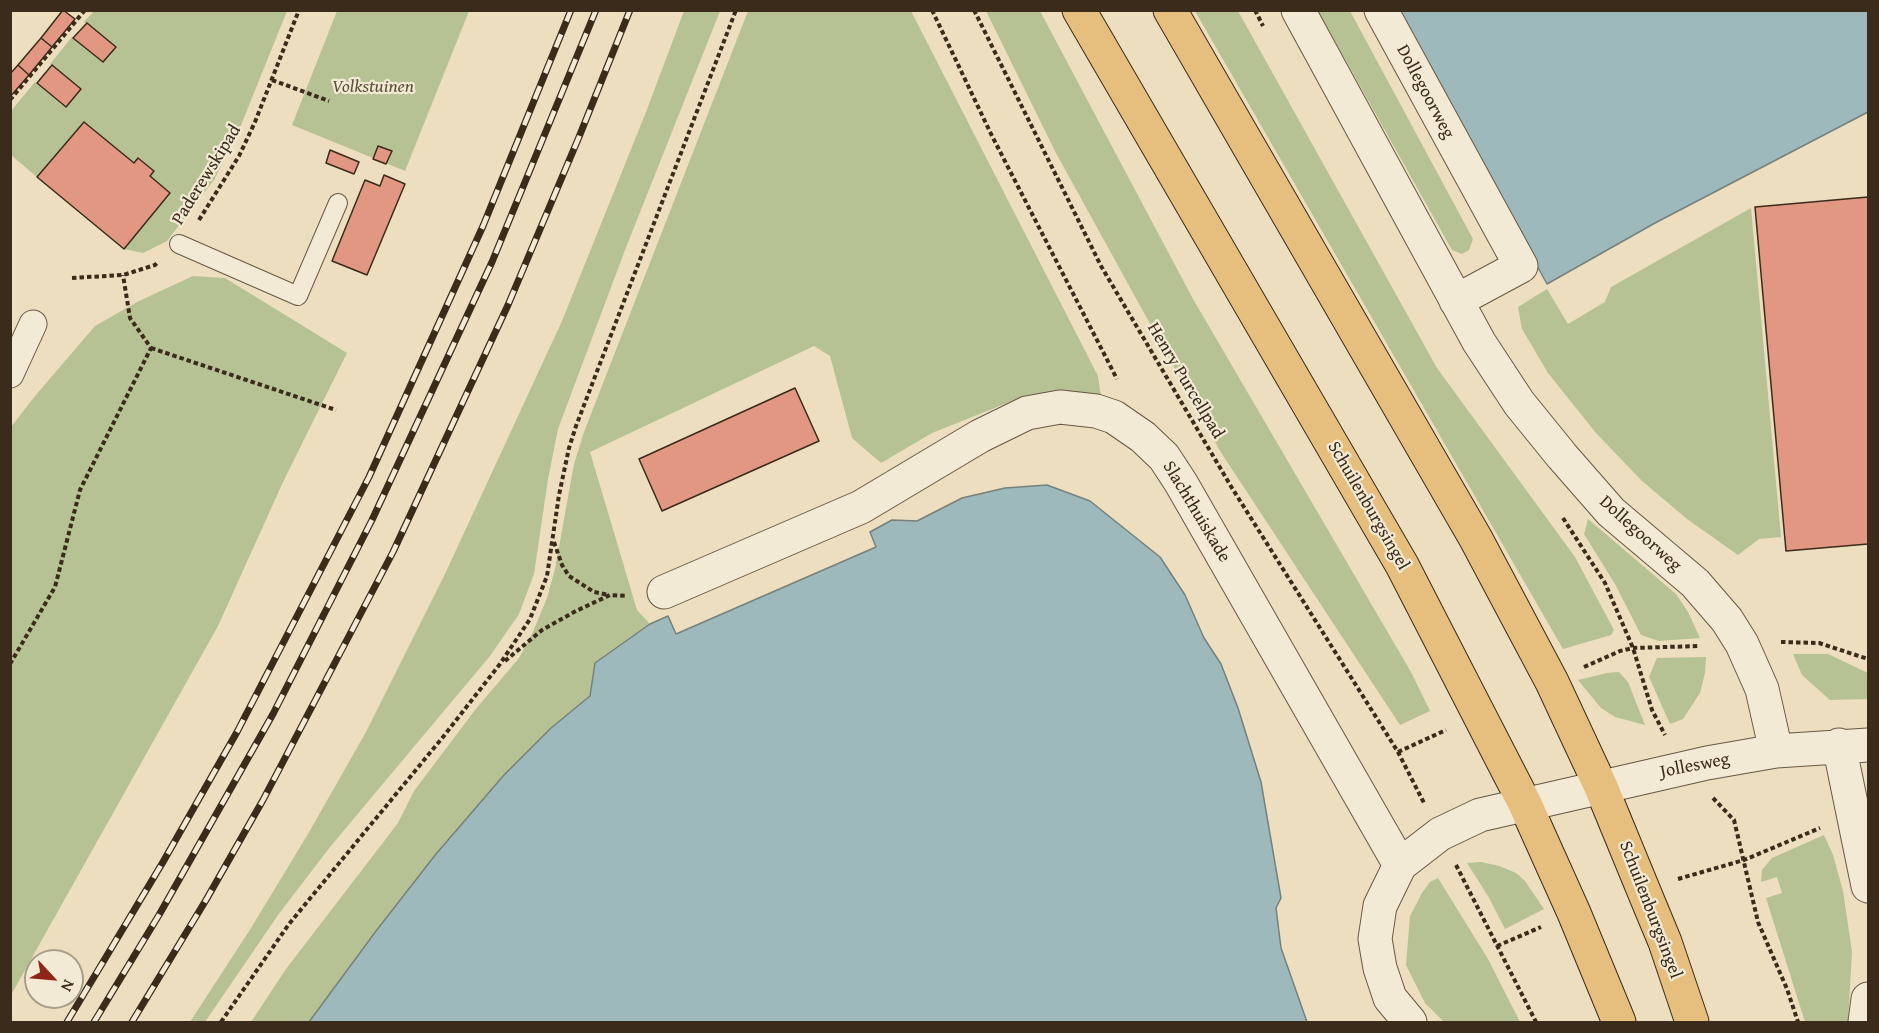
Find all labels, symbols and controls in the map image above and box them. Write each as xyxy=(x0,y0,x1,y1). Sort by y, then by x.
street label: Dollegoorweg xyxy=(1391,41,1459,143)
park label: Volkstuinen xyxy=(332,76,414,98)
street label: Paderewskipad xyxy=(168,121,246,229)
street label: Henry Purcellpad xyxy=(1142,319,1228,443)
street label: Schuilenburgsingel xyxy=(1322,438,1414,574)
street label: Slachthuiskade xyxy=(1157,457,1235,567)
street label: Dollegoorweg xyxy=(1594,491,1686,577)
street label: Jollesweg xyxy=(1658,749,1732,783)
street label: Schuilenburgsingel xyxy=(1614,838,1686,982)
north arrow xyxy=(24,949,84,1009)
text: N xyxy=(55,976,82,996)

